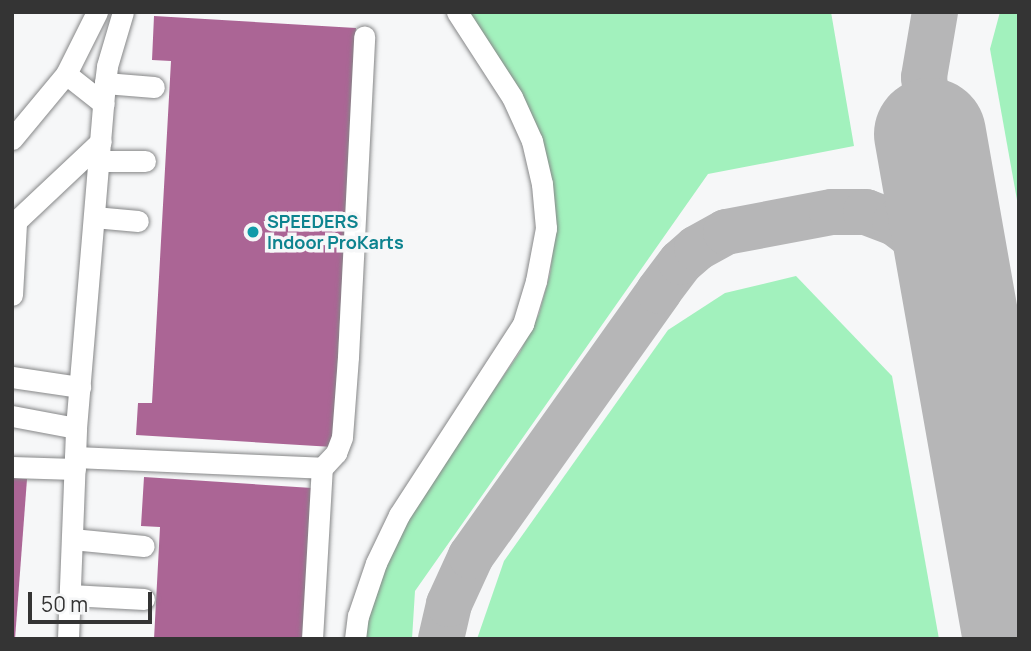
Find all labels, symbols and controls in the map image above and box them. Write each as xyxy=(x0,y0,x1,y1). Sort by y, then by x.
place label: SPEEDERS Indoor ProKarts xyxy=(267,211,404,254)
marker: SPEEDERS Indoor ProKarts xyxy=(245,224,261,240)
scale bar xyxy=(32,578,156,622)
text: 50 m xyxy=(41,590,88,618)

